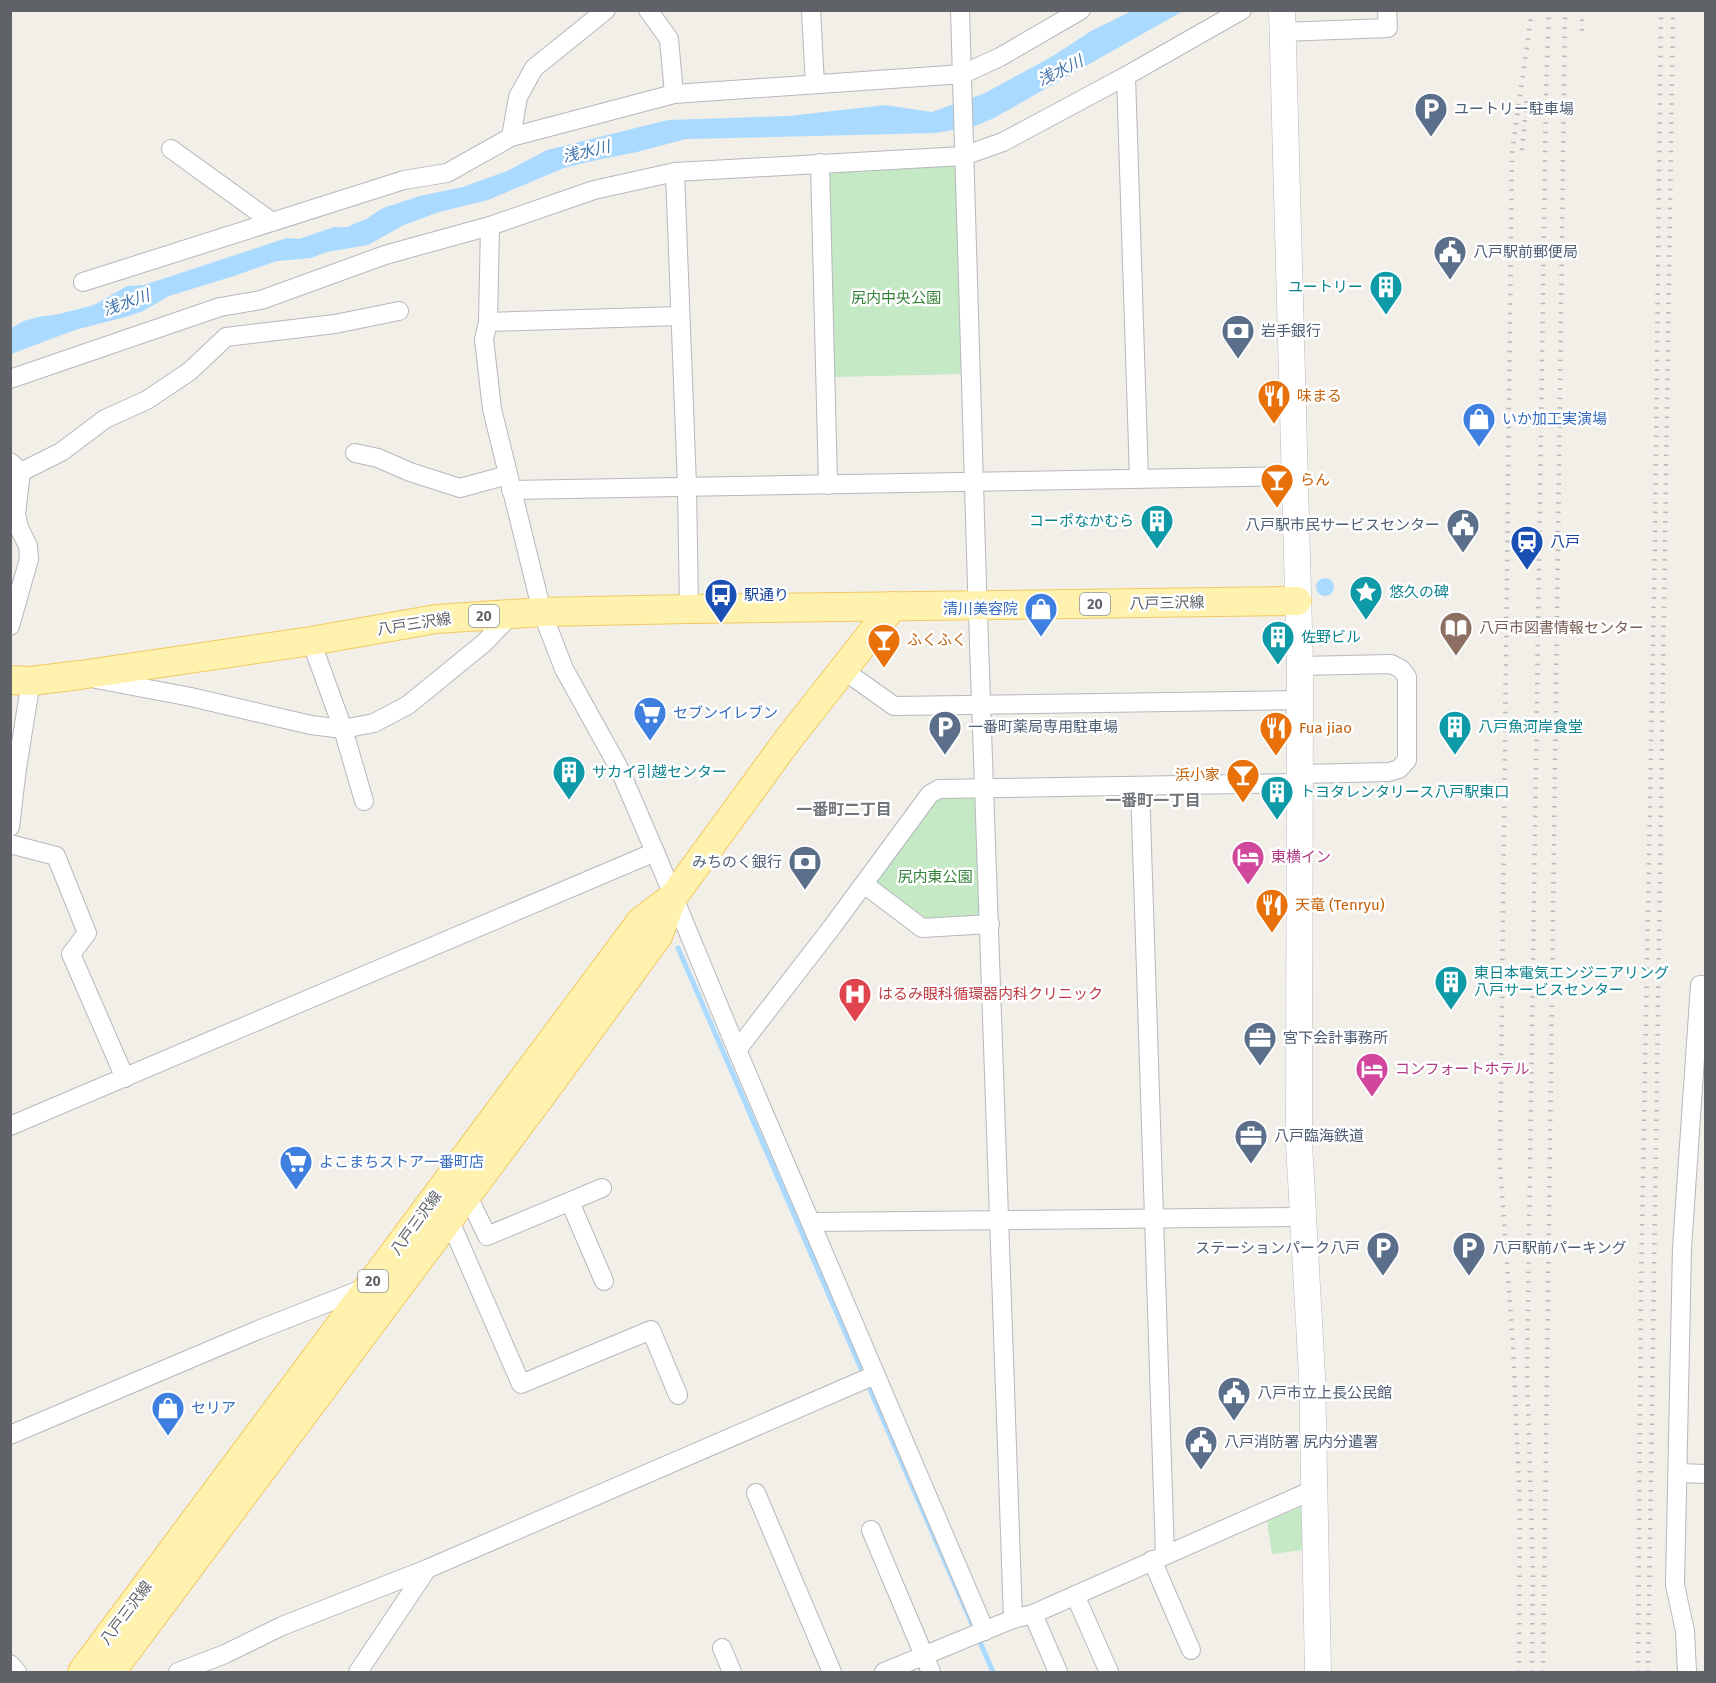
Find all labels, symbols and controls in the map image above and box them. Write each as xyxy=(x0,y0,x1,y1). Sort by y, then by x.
water label: 浅水川 xyxy=(1034,51,1088,90)
parking icon: ユートリー駐車場 xyxy=(1413,91,1449,138)
place label: ユートリー駐車場 xyxy=(1454,100,1574,118)
water label: 浅水川 xyxy=(561,136,614,166)
public building icon: 八戸駅前郵便局 xyxy=(1432,234,1468,281)
place label: 八戸駅前郵便局 xyxy=(1473,243,1578,261)
building icon: ユートリー xyxy=(1368,269,1404,316)
place label: ユートリー xyxy=(1288,278,1363,296)
water label: 浅水川 xyxy=(100,285,154,319)
park label: 尻内中央公園 xyxy=(851,289,941,307)
bank icon: 岩手銀行 xyxy=(1220,313,1256,360)
place label: 岩手銀行 xyxy=(1261,322,1321,340)
restaurant icon: 味まる xyxy=(1256,378,1292,425)
place label: 味まる xyxy=(1297,387,1342,405)
shop icon: いか加工実演場 xyxy=(1461,401,1497,448)
place label: いか加工実演場 xyxy=(1502,410,1607,428)
bar icon: らん xyxy=(1259,462,1295,509)
place label: らん xyxy=(1300,471,1330,489)
building icon: コーポなかむら xyxy=(1139,503,1175,550)
public building icon: 八戸駅市民サービスセンター xyxy=(1445,507,1481,554)
place label: コーポなかむら xyxy=(1029,512,1134,530)
place label: 八戸駅市民サービスセンター xyxy=(1245,516,1440,534)
station icon: 八戸 xyxy=(1509,524,1545,571)
place label: 八戸 xyxy=(1550,533,1580,551)
place icon: 悠久の碑 xyxy=(1348,574,1384,621)
bus stop icon: 駅通り xyxy=(703,577,739,624)
place label: 悠久の碑 xyxy=(1389,583,1449,601)
place label: 駅通り xyxy=(744,586,789,604)
shop icon: 清川美容院 xyxy=(1023,591,1059,638)
road number: 20 xyxy=(1080,593,1110,615)
street label: 八戸三沢線 xyxy=(1129,593,1205,613)
place label: 清川美容院 xyxy=(943,600,1018,618)
road number: 20 xyxy=(469,605,499,627)
street label: 八戸三沢線 xyxy=(376,609,452,639)
library icon: 八戸市図書情報センター xyxy=(1438,610,1474,657)
building icon: 佐野ビル xyxy=(1260,619,1296,666)
place label: 八戸市図書情報センター xyxy=(1479,619,1644,637)
bar icon: ふくふく xyxy=(866,622,902,669)
place label: 佐野ビル xyxy=(1301,628,1361,646)
place label: ふくふく xyxy=(907,631,967,649)
supermarket icon: セブンイレブン xyxy=(632,695,668,742)
place label: セブンイレブン xyxy=(673,704,778,722)
parking icon: 一番町薬局専用駐車場 xyxy=(927,709,963,756)
building icon: 八戸魚河岸食堂 xyxy=(1437,709,1473,756)
restaurant icon: Fua jiao xyxy=(1258,710,1294,757)
place label: 一番町薬局専用駐車場 xyxy=(968,718,1118,736)
place label: 八戸魚河岸食堂 xyxy=(1478,718,1583,736)
place label: Fua jiao xyxy=(1299,719,1352,737)
building icon: サカイ引越センター xyxy=(551,754,587,801)
bar icon: 浜小家 xyxy=(1225,757,1261,804)
place label: サカイ引越センター xyxy=(592,763,727,781)
place label: 浜小家 xyxy=(1175,766,1220,784)
building icon: トヨタレンタリース八戸駅東口 xyxy=(1259,774,1295,821)
place label: トヨタレンタリース八戸駅東口 xyxy=(1300,783,1509,801)
district label: 一番町一丁目 xyxy=(1105,791,1201,810)
district label: 一番町二丁目 xyxy=(796,800,892,819)
hotel icon: 東横イン xyxy=(1230,839,1266,886)
bank icon: みちのく銀行 xyxy=(787,844,823,891)
place label: 東横イン xyxy=(1271,848,1331,866)
place label: みちのく銀行 xyxy=(692,853,782,871)
park label: 尻内東公園 xyxy=(897,868,973,886)
restaurant icon: 天竜 (Tenryu) xyxy=(1254,887,1290,934)
place label: 天竜 (Tenryu) xyxy=(1295,896,1385,914)
building icon: 東日本電気エンジニアリング 八戸サービスセンター xyxy=(1433,964,1469,1011)
place label: 東日本電気エンジニアリング 八戸サービスセンター xyxy=(1474,964,1669,999)
hospital icon: はるみ眼科循環器内科クリニック xyxy=(837,976,873,1023)
place label: はるみ眼科循環器内科クリニック xyxy=(878,985,1103,1003)
office icon: 宮下会計事務所 xyxy=(1242,1020,1278,1067)
place label: 宮下会計事務所 xyxy=(1283,1029,1388,1047)
hotel icon: コンフォートホテル xyxy=(1354,1051,1390,1098)
place label: コンフォートホテル xyxy=(1395,1060,1530,1078)
office icon: 八戸臨海鉄道 xyxy=(1233,1118,1269,1165)
place label: 八戸臨海鉄道 xyxy=(1274,1127,1364,1145)
supermarket icon: よこまちストア一番町店 xyxy=(278,1144,314,1191)
place label: よこまちストア一番町店 xyxy=(319,1153,484,1171)
street label: 八戸三沢線 xyxy=(387,1187,445,1259)
parking icon: ステーションパーク八戸 xyxy=(1365,1230,1401,1277)
parking icon: 八戸駅前パーキング xyxy=(1451,1230,1487,1277)
place label: ステーションパーク八戸 xyxy=(1195,1239,1360,1257)
place label: 八戸駅前パーキング xyxy=(1492,1239,1627,1257)
road number: 20 xyxy=(358,1270,388,1292)
public building icon: 八戸市立上長公民館 xyxy=(1216,1375,1252,1422)
place label: 八戸市立上長公民館 xyxy=(1257,1384,1392,1402)
shop icon: セリア xyxy=(150,1390,186,1437)
place label: セリア xyxy=(191,1399,236,1417)
public building icon: 八戸消防署 尻内分遣署 xyxy=(1183,1424,1219,1471)
place label: 八戸消防署 尻内分遣署 xyxy=(1224,1433,1378,1451)
street label: 八戸三沢線 xyxy=(96,1578,156,1648)

